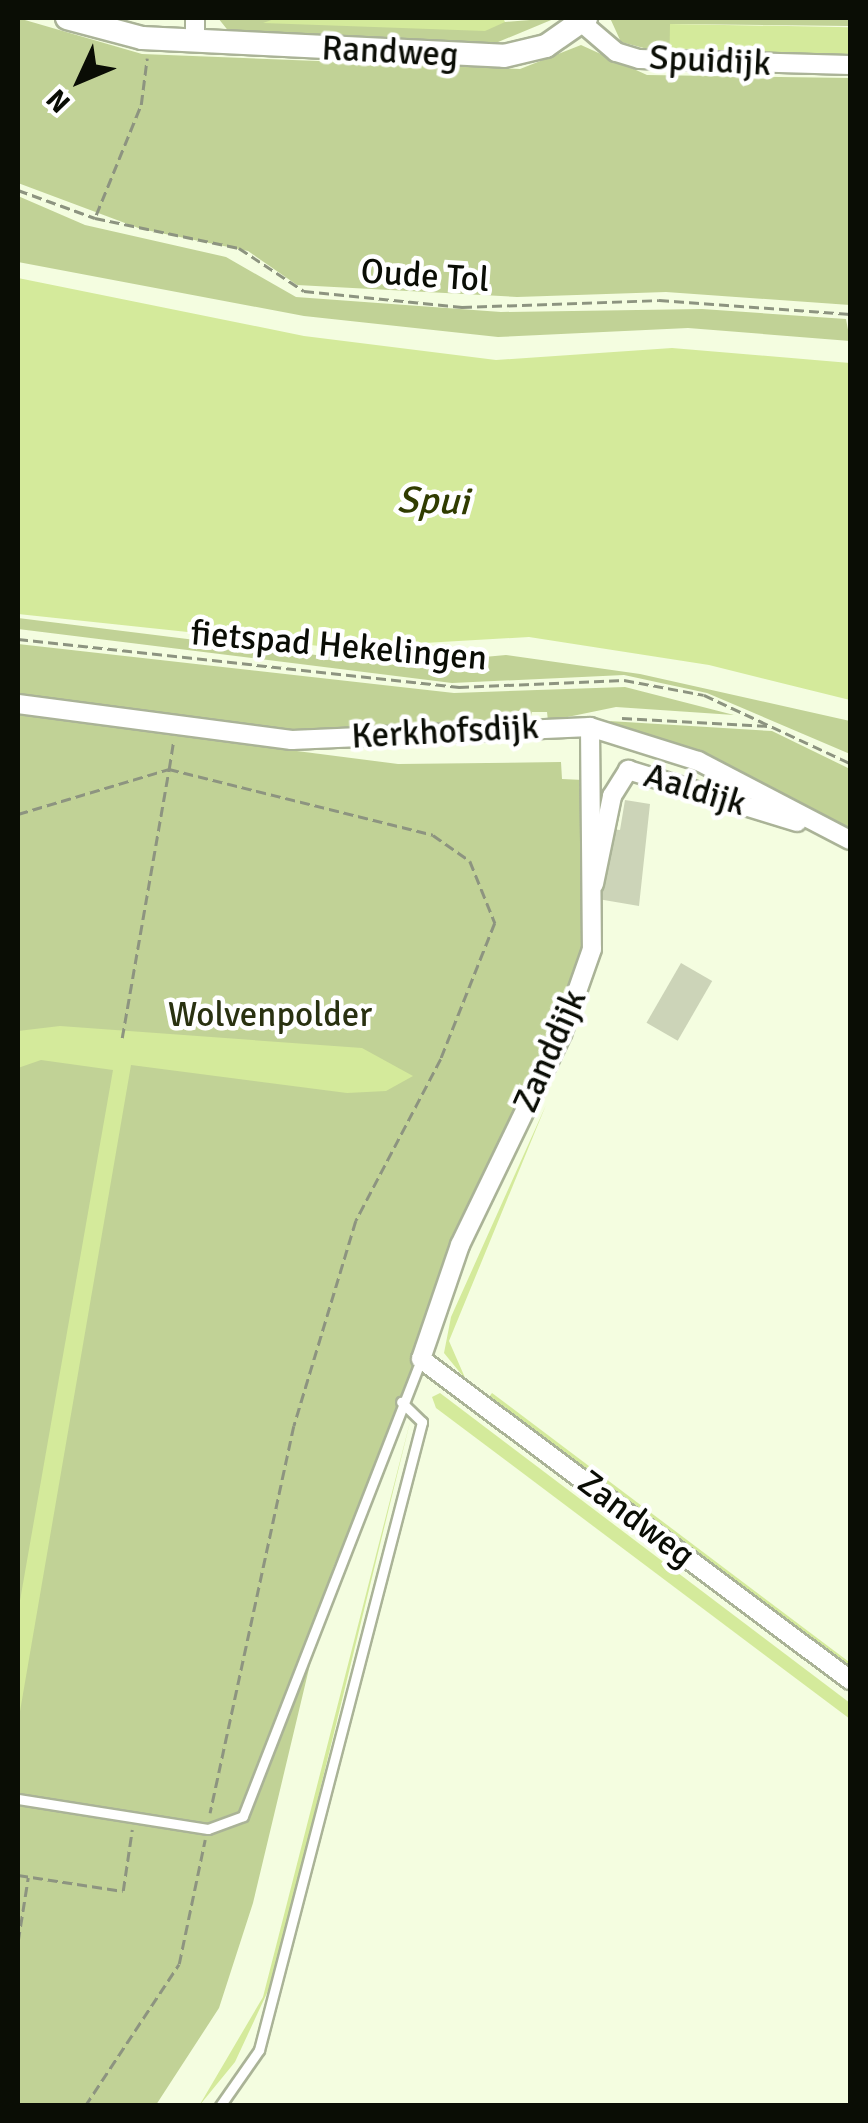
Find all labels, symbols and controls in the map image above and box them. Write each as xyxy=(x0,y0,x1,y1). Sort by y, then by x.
street label: Randweg xyxy=(321,27,459,77)
north arrow xyxy=(30,30,130,130)
street label: Spuidijk xyxy=(648,37,772,85)
text: N xyxy=(39,82,77,120)
street label: Oude Tol xyxy=(359,251,491,301)
water label: Spui xyxy=(396,477,470,525)
street label: fietspad Hekelingen xyxy=(189,612,489,680)
street label: Kerkhofsdijk xyxy=(350,706,540,758)
street label: Aaldijk xyxy=(639,755,751,825)
street label: Zanddijk xyxy=(504,983,596,1119)
park label: Wolvenpolder xyxy=(168,994,372,1036)
street label: Zandweg xyxy=(569,1462,703,1576)

